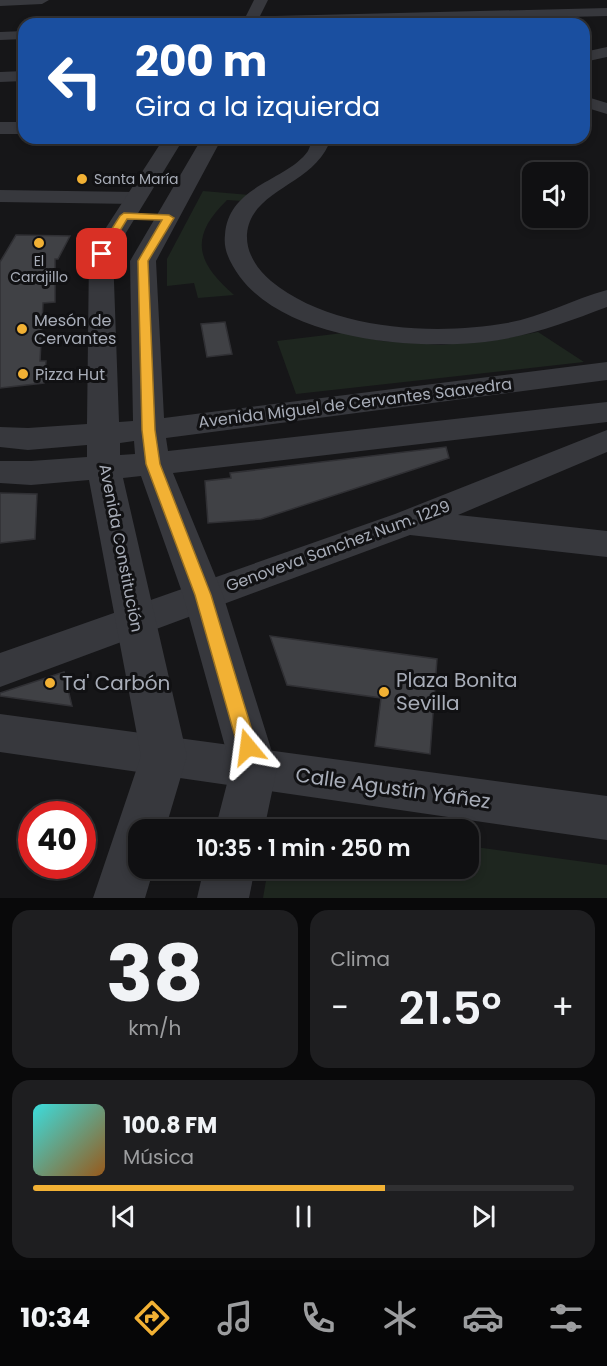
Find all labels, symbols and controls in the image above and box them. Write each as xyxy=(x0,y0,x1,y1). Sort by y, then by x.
text: 200 m xyxy=(135,32,267,91)
icon: left xyxy=(36,42,114,120)
text: Gira a la izquierda xyxy=(135,88,380,125)
map controls xyxy=(522,162,588,228)
button: sound xyxy=(522,162,588,228)
place label: Santa María xyxy=(94,169,179,189)
marker: Santa María xyxy=(75,172,89,186)
pin xyxy=(76,228,127,279)
marker: El Carajillo xyxy=(32,236,46,250)
icon: arrive xyxy=(85,237,118,270)
place label: El Carajillo xyxy=(10,251,68,287)
place label: Mesón de Cervantes xyxy=(34,309,116,350)
marker: Mesón de Cervantes xyxy=(15,322,29,336)
place label: Pizza Hut xyxy=(35,363,105,386)
marker: Pizza Hut xyxy=(16,367,30,381)
street label: Avenida Miguel de Cervantes Saavedra xyxy=(197,372,513,434)
street label: Avenida Constitución xyxy=(93,462,149,634)
street label: Genoveva Sanchez Num. 1229 xyxy=(223,495,453,597)
place label: Plaza Bonita Sevilla xyxy=(396,666,518,717)
place label: Ta' Carbón xyxy=(62,669,170,697)
marker: Ta' Carbón xyxy=(43,676,57,690)
marker: Plaza Bonita Sevilla xyxy=(377,685,391,699)
position arrow xyxy=(216,715,280,779)
street label: Calle Agustín Yáñez xyxy=(294,760,492,816)
speed limit sign: 40 xyxy=(18,801,96,879)
text: 10:35 · 1 min · 250 m xyxy=(196,833,411,864)
text: 38 xyxy=(106,919,204,1028)
text: Clima xyxy=(331,945,390,973)
text: 21.5° xyxy=(399,977,501,1040)
text: − xyxy=(331,984,349,1031)
text: + xyxy=(551,984,574,1031)
text: km/h xyxy=(128,1014,181,1042)
text: 100.8 FM xyxy=(123,1110,217,1141)
text: Música xyxy=(123,1143,194,1171)
icon: previous xyxy=(107,1200,140,1233)
icon: pause xyxy=(287,1200,320,1233)
icon: next xyxy=(467,1200,500,1233)
icon: directions xyxy=(131,1297,173,1339)
icon: music xyxy=(214,1297,256,1339)
icon: phone xyxy=(297,1297,339,1339)
icon: climate xyxy=(379,1297,421,1339)
icon: car xyxy=(462,1297,504,1339)
icon: filters xyxy=(545,1297,587,1339)
text: 10:34 xyxy=(20,1299,90,1336)

